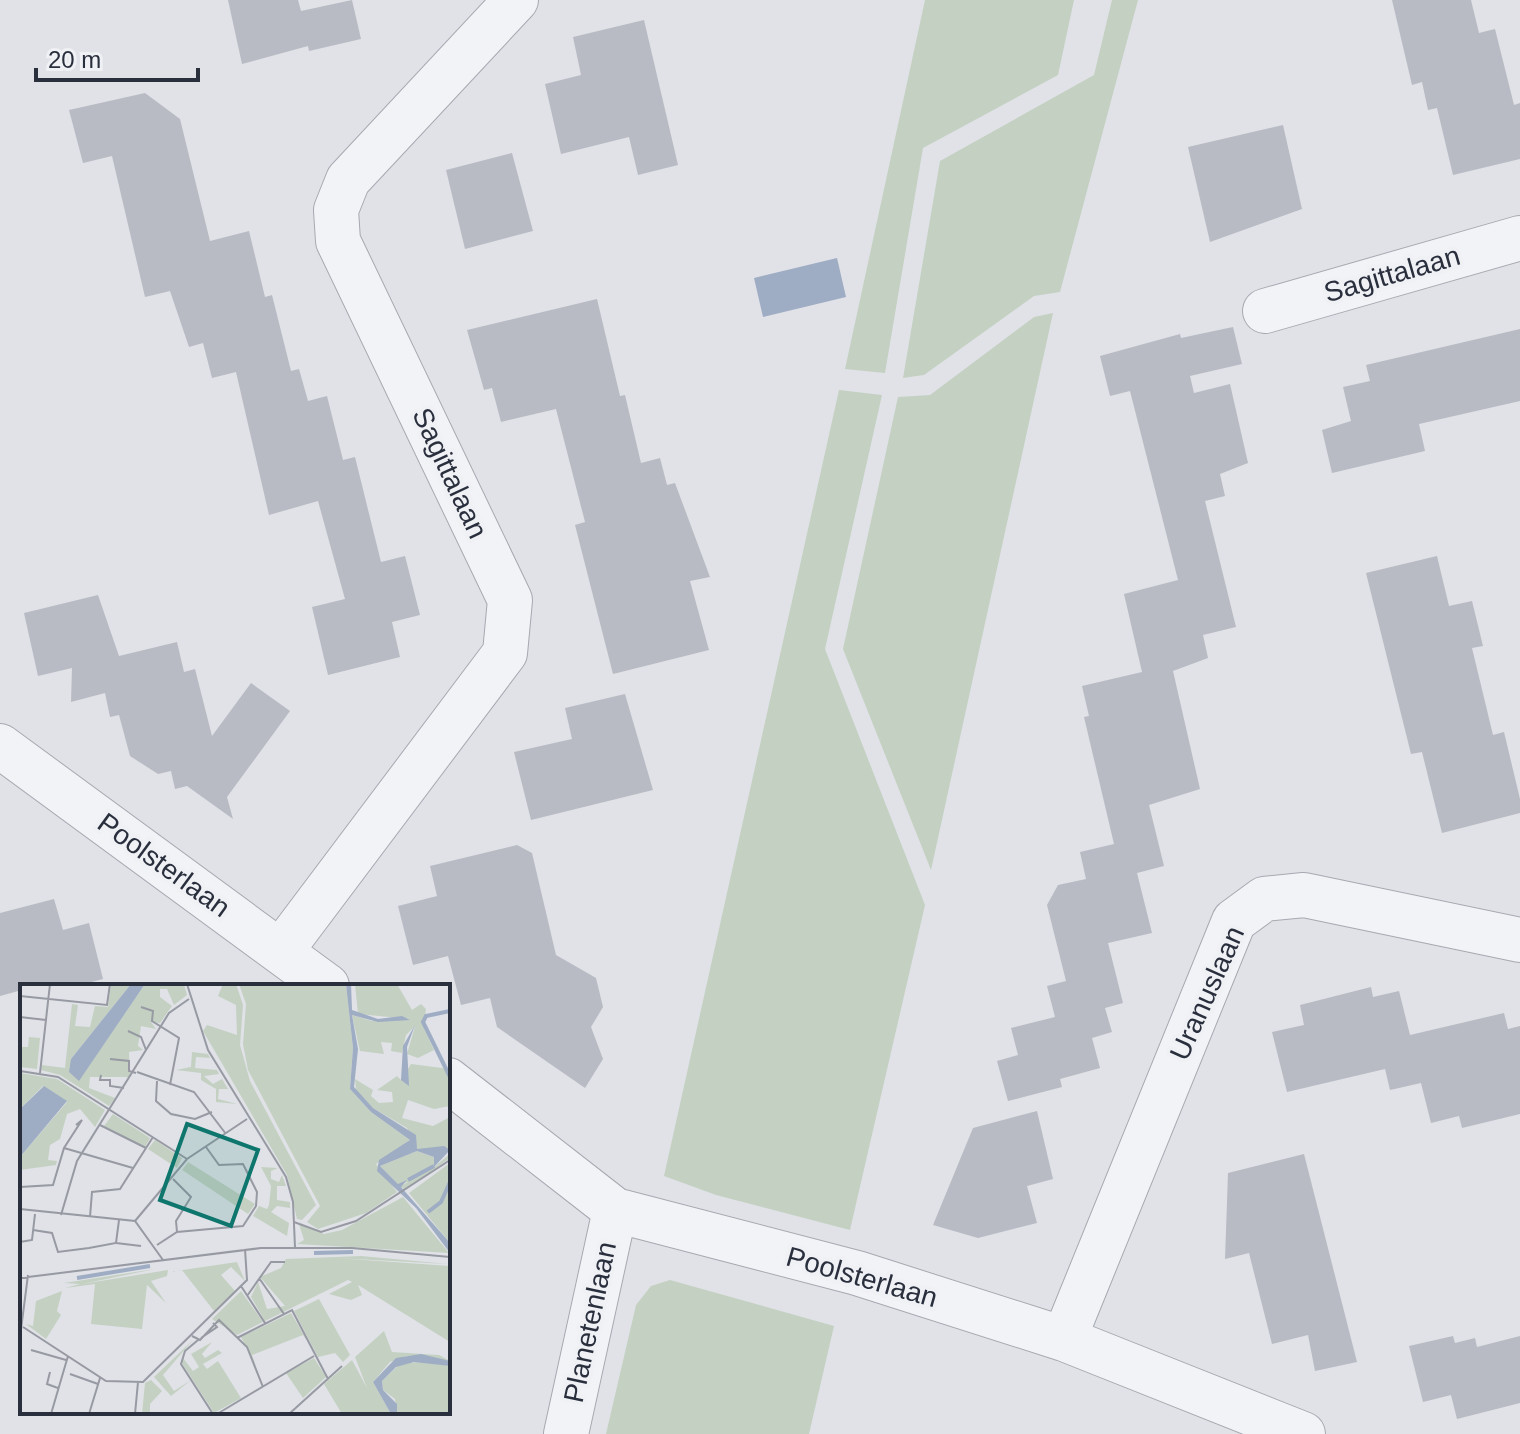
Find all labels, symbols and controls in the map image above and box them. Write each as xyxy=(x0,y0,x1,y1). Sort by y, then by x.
scale bar xyxy=(36,32,198,82)
text: 20 m xyxy=(48,46,101,73)
street label: Sagittalaan xyxy=(1320,240,1464,308)
street label: Sagittalaan xyxy=(406,403,494,543)
street label: Poolsterlaan xyxy=(92,807,236,923)
street label: Uranuslaan xyxy=(1164,921,1250,1065)
inset map xyxy=(20,984,450,1414)
street label: Planetenlaan xyxy=(558,1239,622,1405)
street label: Poolsterlaan xyxy=(783,1241,941,1313)

